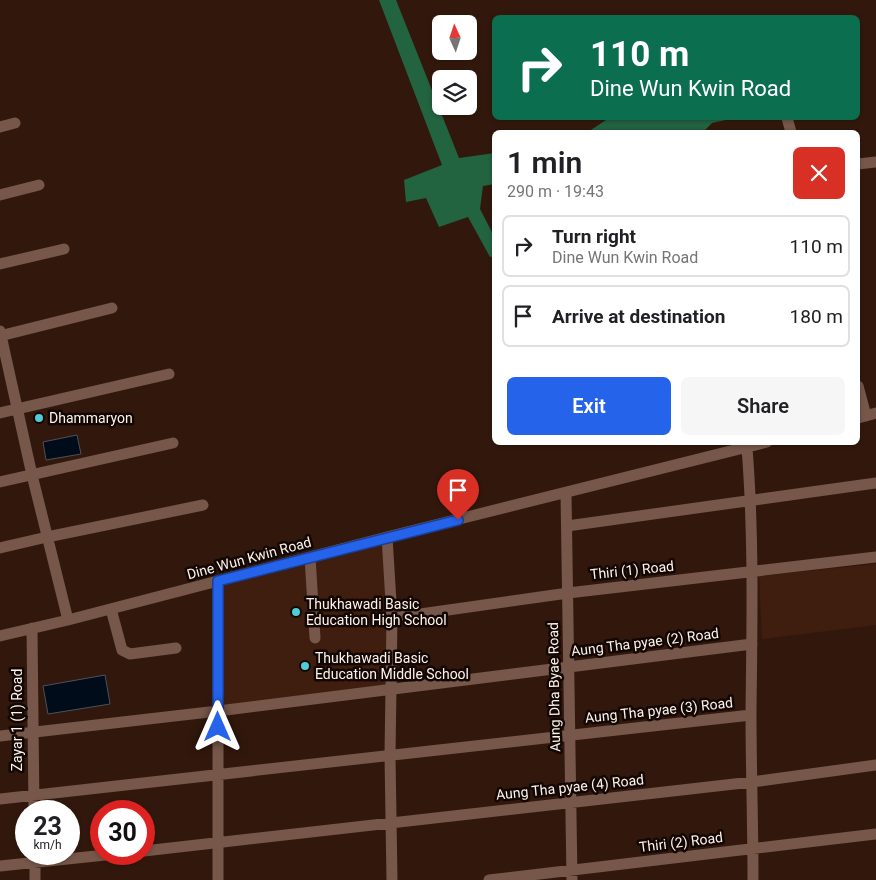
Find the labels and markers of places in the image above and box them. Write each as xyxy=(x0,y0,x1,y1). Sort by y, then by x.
place label: Dhammaryon xyxy=(49,410,133,426)
marker: Dhammaryon xyxy=(33,412,45,424)
pin xyxy=(437,469,479,520)
place label: Thukhawadi Basic Education High School xyxy=(306,596,447,628)
marker: Thukhawadi Basic Education High School xyxy=(290,606,302,618)
place label: Thukhawadi Basic Education Middle School xyxy=(315,650,469,682)
marker: Thukhawadi Basic Education Middle School xyxy=(299,660,311,672)

